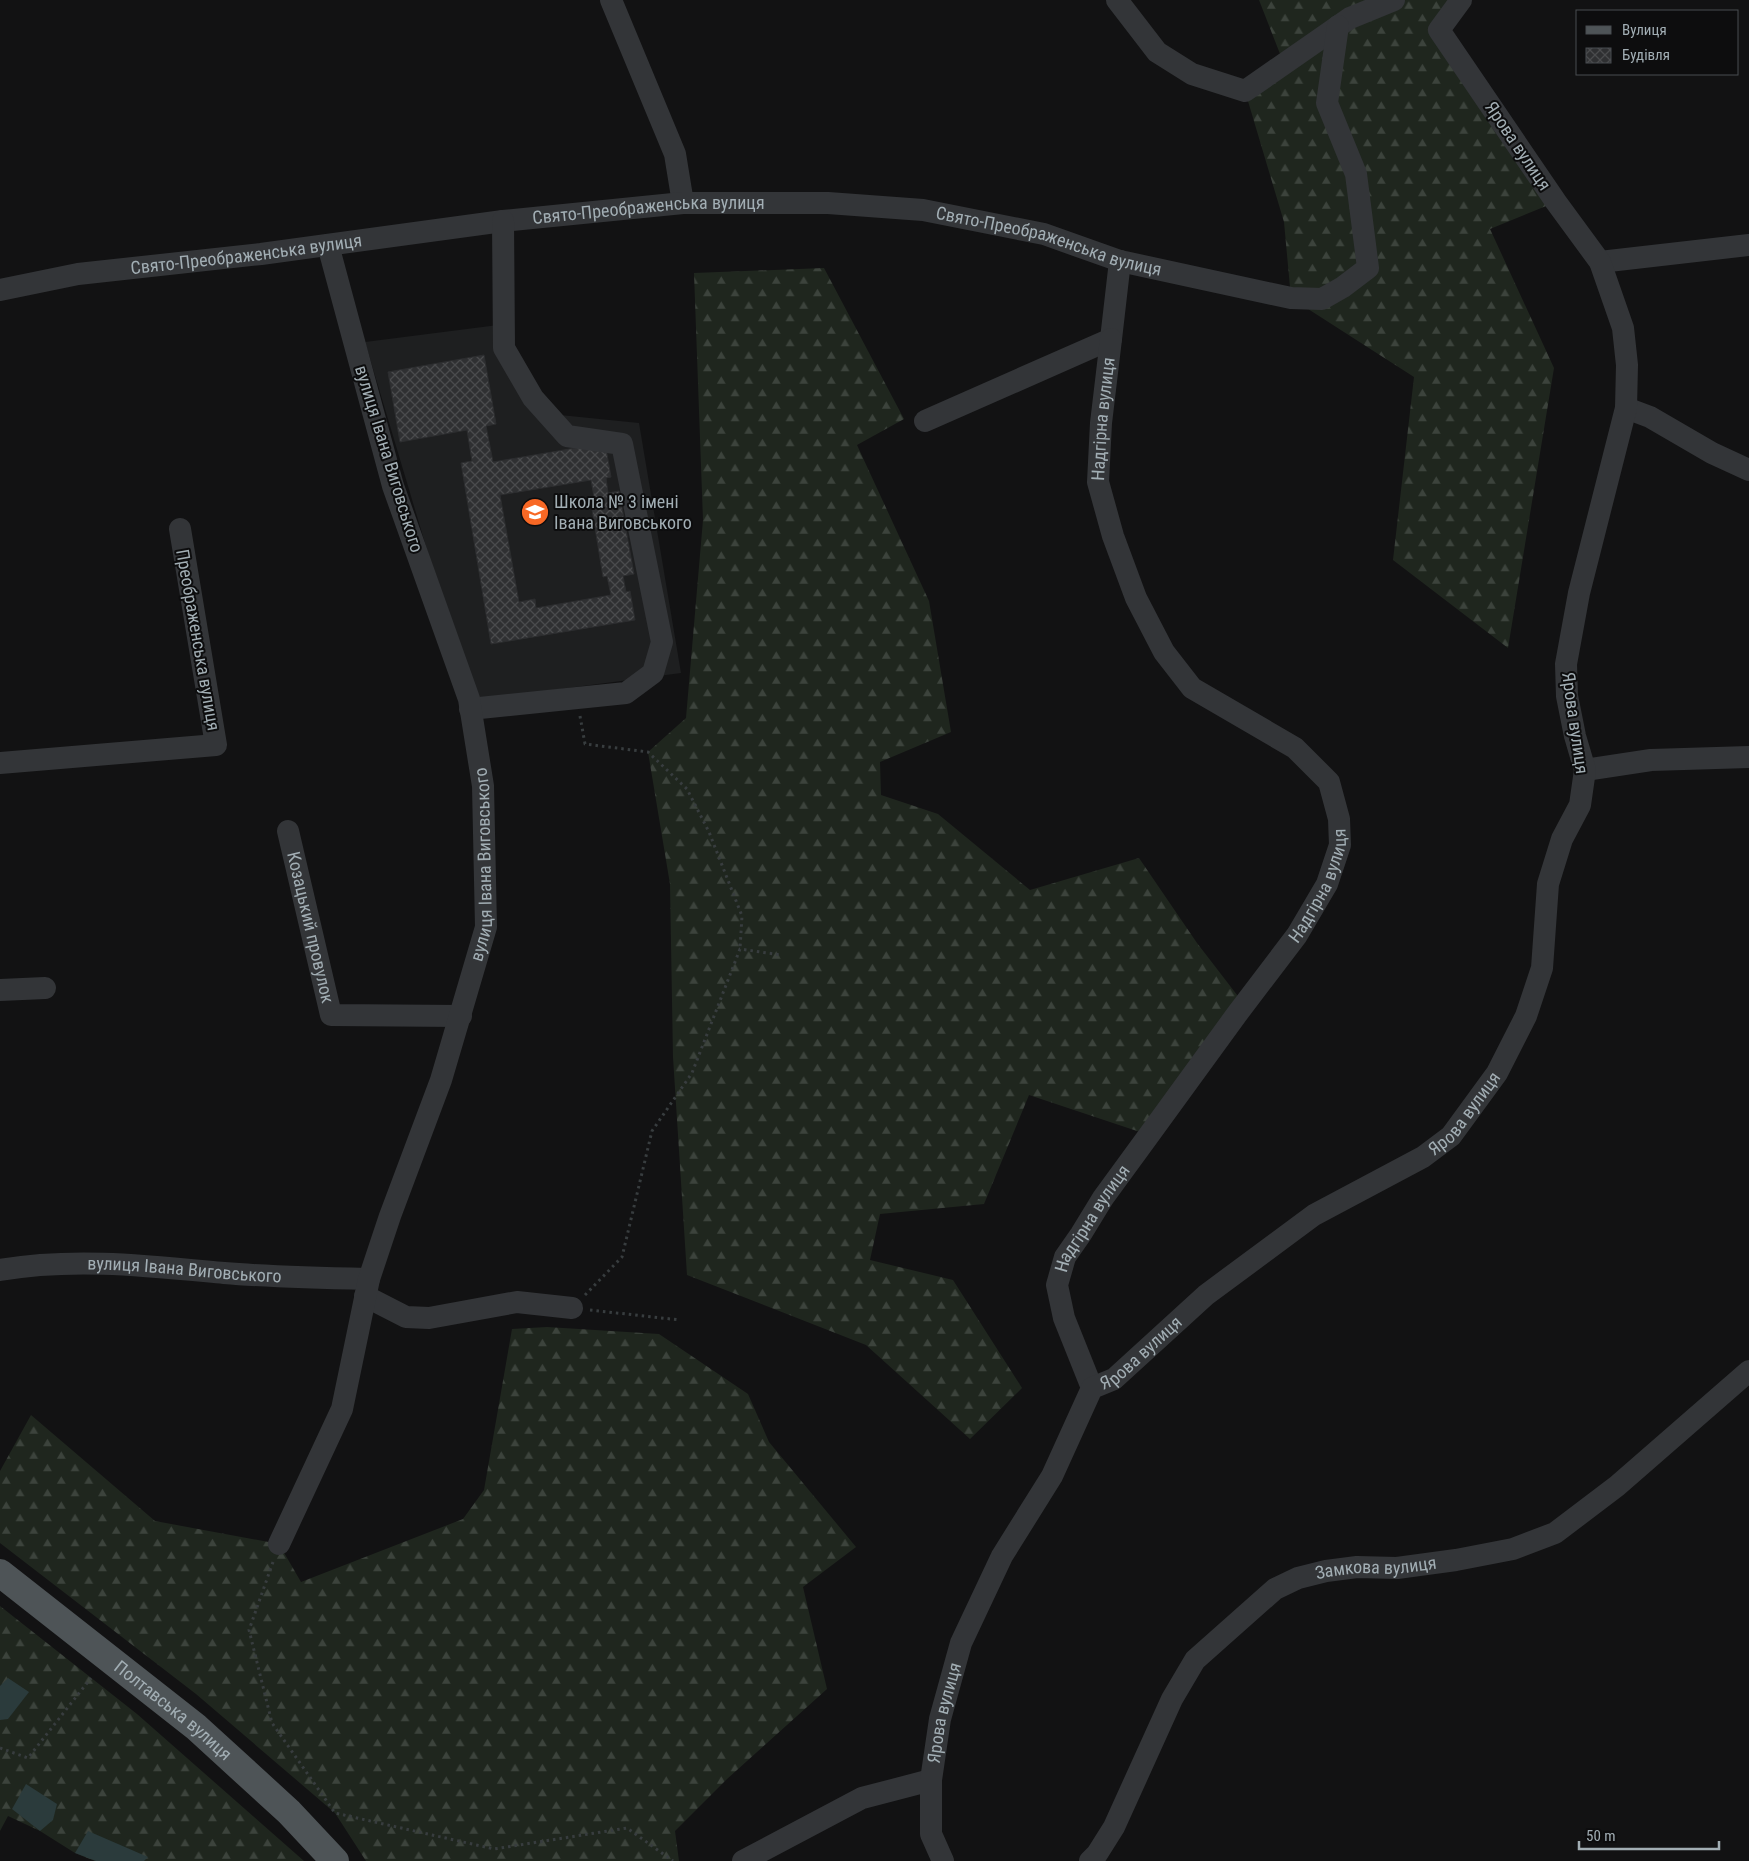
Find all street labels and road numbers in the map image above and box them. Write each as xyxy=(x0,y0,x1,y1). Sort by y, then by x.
street label: Ярова вулиця xyxy=(1481,97,1556,194)
street label: Свято-Преображенська вулиця xyxy=(531,192,765,228)
street label: Свято-Преображенська вулиця xyxy=(934,202,1164,280)
street label: Свято-Преображенська вулиця xyxy=(129,229,363,278)
street label: Надгірна вулиця xyxy=(1087,356,1119,481)
street label: вулиця Івана Виговського xyxy=(351,363,428,555)
street label: Преображенська вулиця xyxy=(172,548,225,732)
street label: Ярова вулиця xyxy=(1558,671,1593,775)
street label: вулиця Івана Виговського xyxy=(466,766,496,964)
street label: Надгірна вулиця xyxy=(1284,828,1350,947)
street label: Козацький провулок xyxy=(283,849,339,1005)
street label: Ярова вулиця xyxy=(1424,1067,1504,1159)
street label: Надгірна вулиця xyxy=(1050,1160,1134,1274)
street label: вулиця Івана Виговського xyxy=(87,1252,282,1287)
street label: Ярова вулиця xyxy=(1097,1311,1186,1394)
street label: Замкова вулиця xyxy=(1313,1552,1438,1583)
street label: Полтавська вулиця xyxy=(110,1656,236,1764)
street label: Ярова вулиця xyxy=(923,1660,965,1764)

